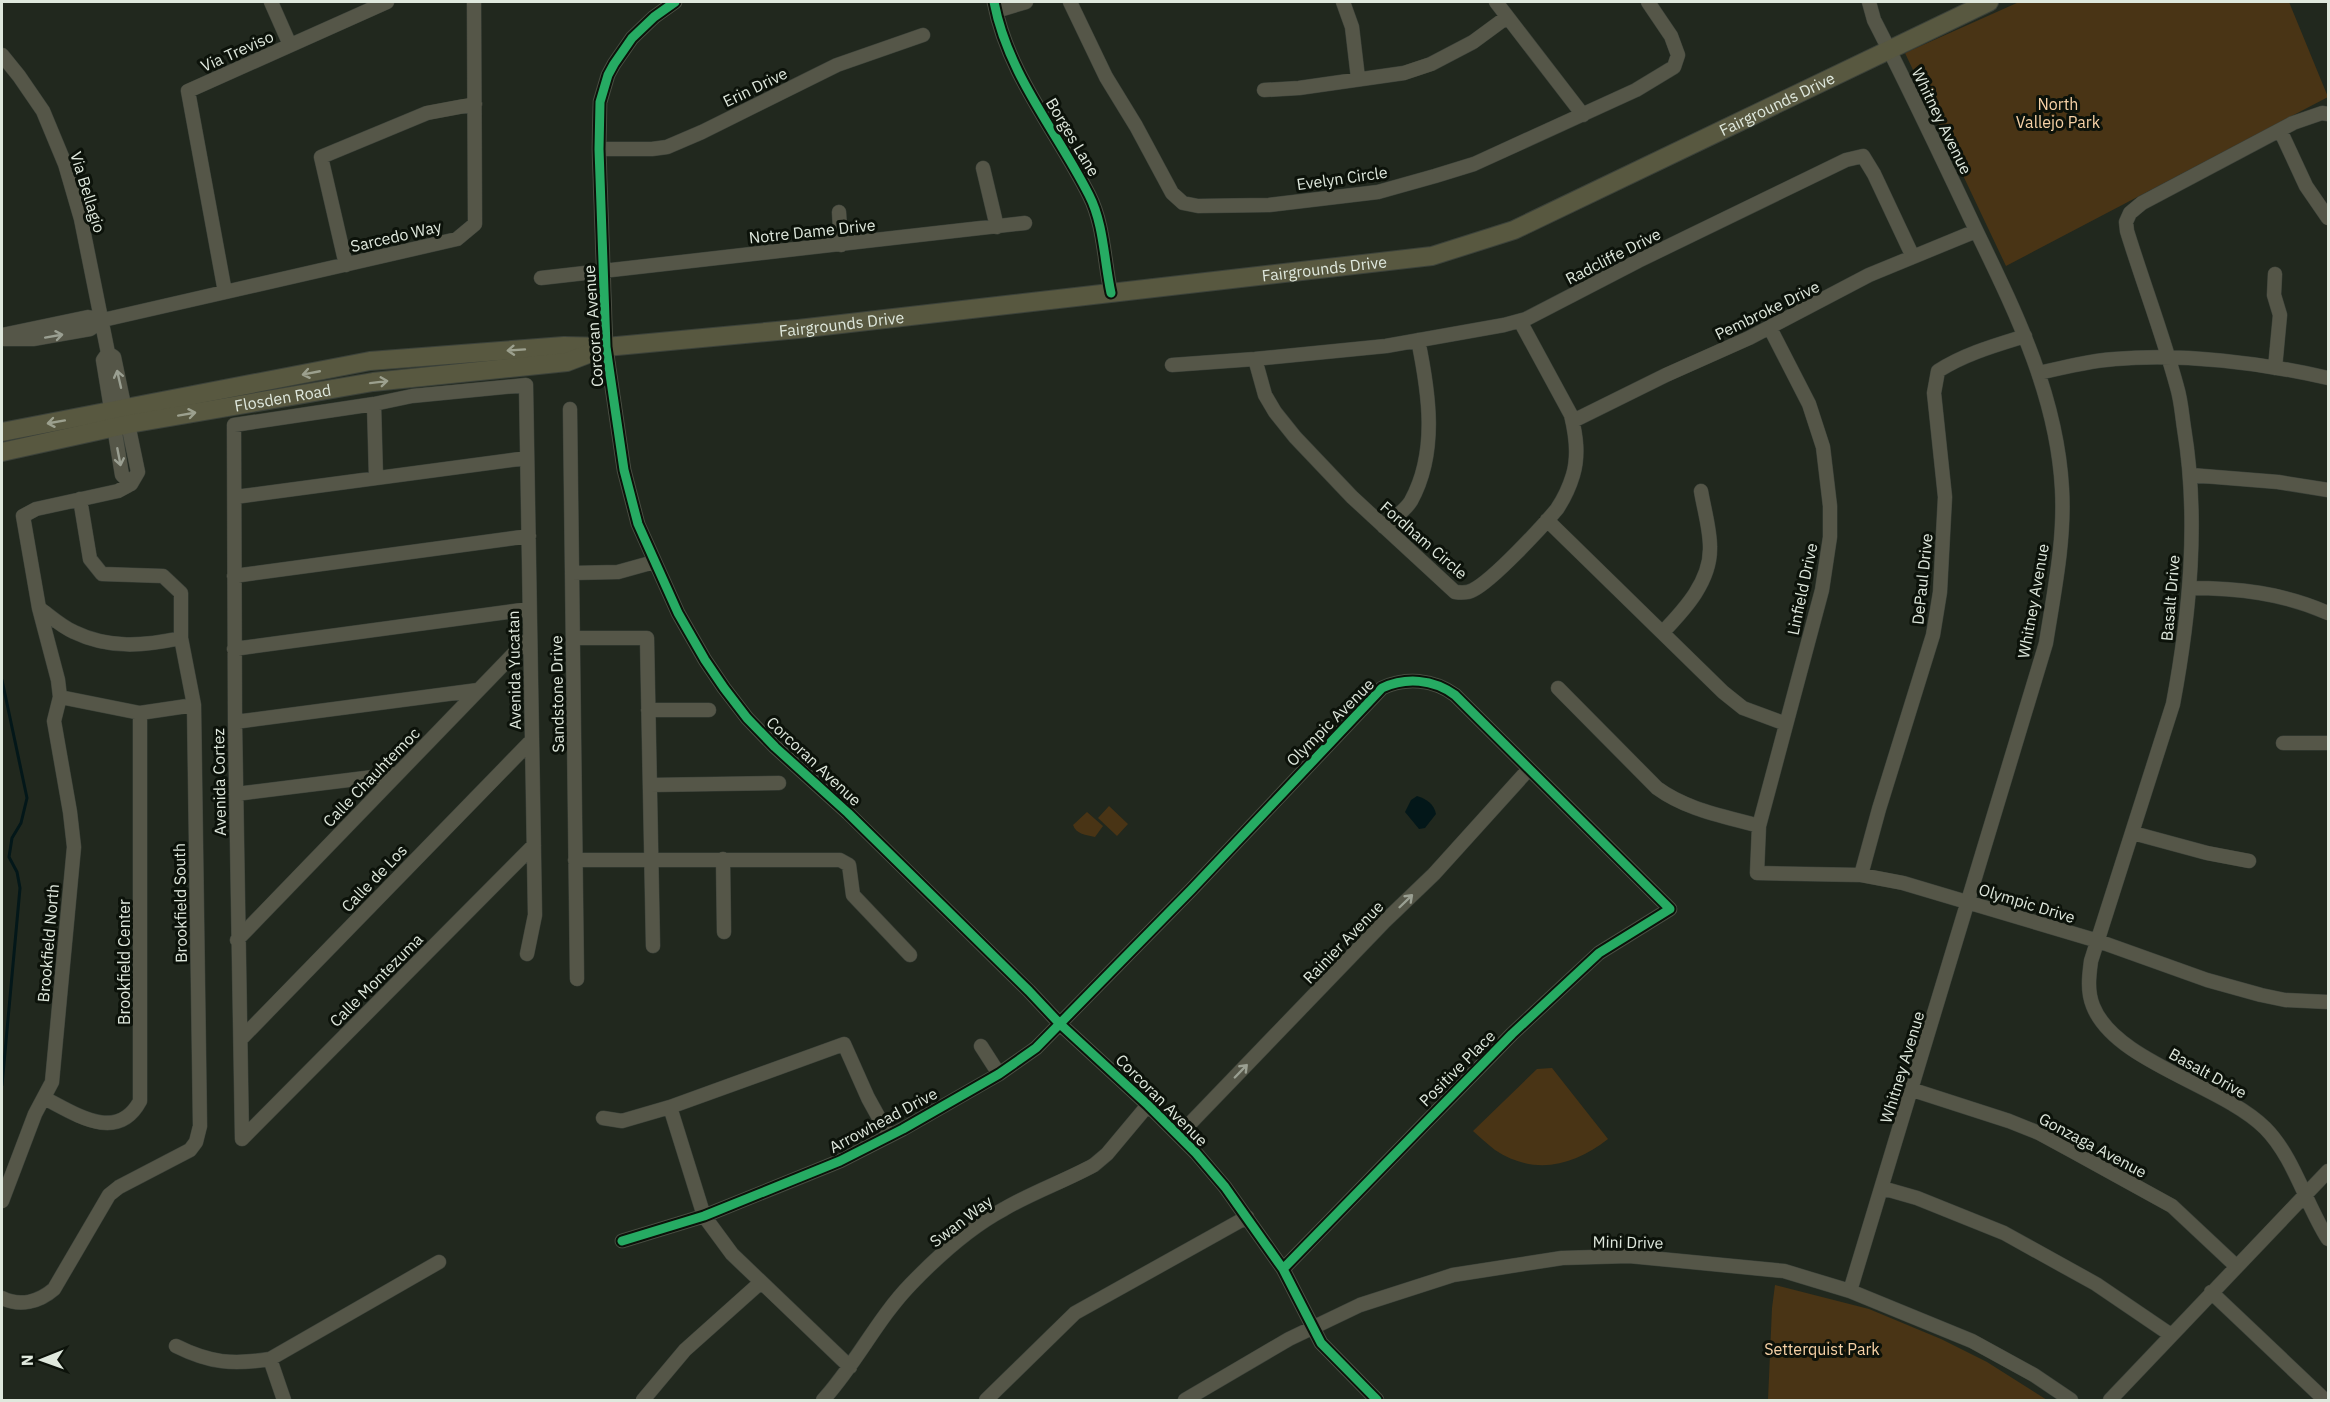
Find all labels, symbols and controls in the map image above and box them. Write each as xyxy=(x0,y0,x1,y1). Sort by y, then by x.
street label: Via Treviso xyxy=(197,26,277,76)
street label: Erin Drive xyxy=(720,63,791,111)
street label: Whitney Avenue xyxy=(1908,65,1976,178)
street label: Fairgrounds Drive xyxy=(1716,67,1838,140)
street label: Borges Lane xyxy=(1042,94,1104,180)
park label: North Vallejo Park xyxy=(2016,94,2101,132)
street label: Via Bellagio xyxy=(66,149,110,235)
street label: Evelyn Circle xyxy=(1295,162,1389,194)
street label: Notre Dame Drive xyxy=(748,214,877,248)
street label: Sarcedo Way xyxy=(348,216,444,256)
street label: Radcliffe Drive xyxy=(1562,223,1664,289)
street label: Fairgrounds Drive xyxy=(1261,251,1388,286)
street label: Corcoran Avenue xyxy=(579,264,607,388)
street label: Pembroke Drive xyxy=(1711,276,1823,344)
street label: Fairgrounds Drive xyxy=(778,307,905,341)
one-way arrow xyxy=(43,330,63,341)
one-way arrow xyxy=(506,345,526,356)
one-way arrow xyxy=(302,368,322,379)
one-way arrow xyxy=(113,370,125,389)
one-way arrow xyxy=(369,376,389,387)
street label: Flosden Road xyxy=(233,379,333,416)
one-way arrow xyxy=(177,409,196,420)
one-way arrow xyxy=(47,417,66,428)
one-way arrow xyxy=(114,447,125,467)
street label: Fordham Circle xyxy=(1376,497,1472,583)
street label: DePaul Drive xyxy=(1907,532,1937,626)
street label: Linfield Drive xyxy=(1782,541,1822,637)
street label: Whitney Avenue xyxy=(2013,542,2053,660)
street label: Basalt Drive xyxy=(2156,554,2184,642)
street label: Avenida Yucatan xyxy=(503,610,525,730)
street label: Sandstone Drive xyxy=(546,635,568,753)
street label: Olympic Avenue xyxy=(1282,674,1378,770)
street label: Corcoran Avenue xyxy=(762,712,866,810)
street label: Calle Chauhtemoc xyxy=(318,723,424,831)
street label: Avenida Cortez xyxy=(208,728,230,836)
street label: Calle de Los xyxy=(337,840,411,916)
street label: Brookfield South xyxy=(169,843,191,963)
street label: Olympic Drive xyxy=(1976,879,2078,927)
street label: Brookfield North xyxy=(33,883,63,1003)
one-way arrow xyxy=(1398,894,1413,908)
street label: Rainier Avenue xyxy=(1298,896,1388,988)
street label: Brookfield Center xyxy=(114,899,134,1025)
street label: Calle Montezuma xyxy=(325,929,427,1031)
street label: Whitney Avenue xyxy=(1875,1008,1929,1125)
street label: Positive Place xyxy=(1415,1026,1499,1110)
street label: Basalt Drive xyxy=(2165,1043,2251,1103)
street label: Corcoran Avenue xyxy=(1112,1050,1212,1150)
one-way arrow xyxy=(1233,1063,1248,1078)
street label: Arrowhead Drive xyxy=(825,1083,941,1157)
street label: Gonzaga Avenue xyxy=(2036,1108,2151,1182)
street label: Swan Way xyxy=(926,1191,996,1251)
street label: Mini Drive xyxy=(1592,1231,1664,1253)
north arrow xyxy=(12,1330,72,1390)
park label: Setterquist Park xyxy=(1764,1339,1880,1359)
text: N xyxy=(17,1354,37,1366)

